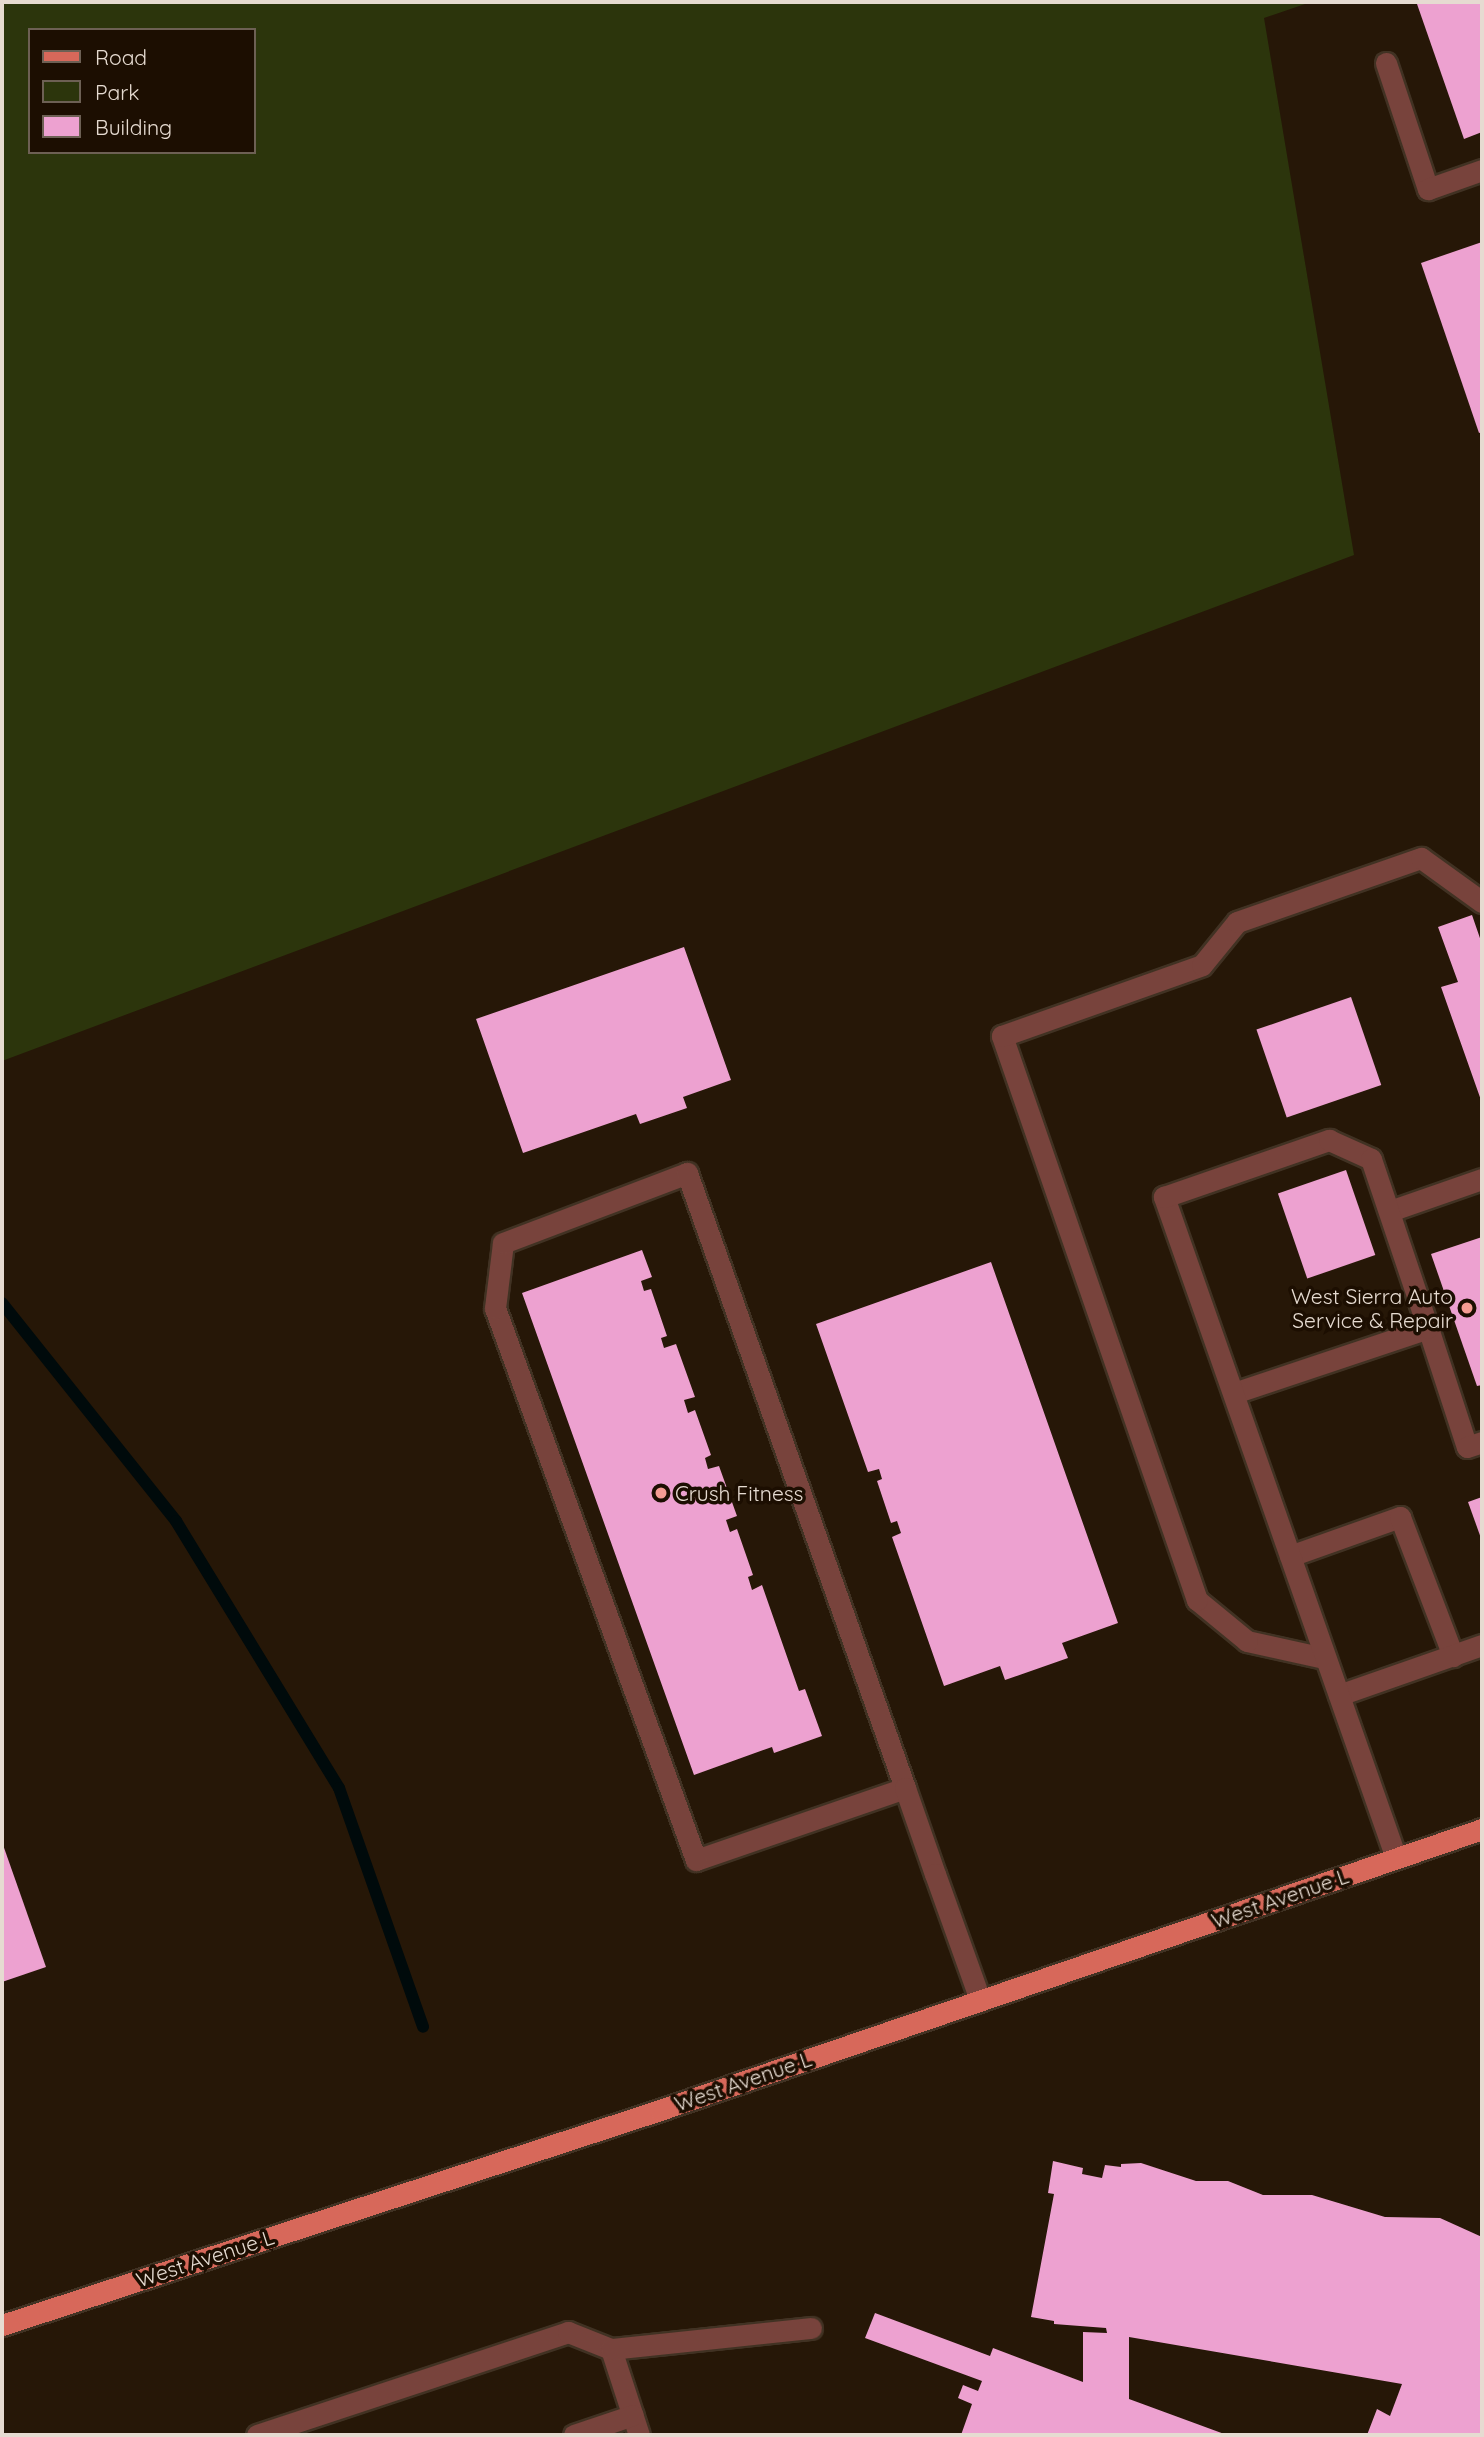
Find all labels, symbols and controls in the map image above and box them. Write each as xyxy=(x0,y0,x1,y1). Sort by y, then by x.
legend xyxy=(28,28,256,154)
text: Road xyxy=(95,44,147,70)
text: Park xyxy=(95,79,139,105)
text: Building xyxy=(95,114,172,140)
place label: West Sierra Auto Service & Repair xyxy=(1291,1283,1453,1333)
marker: West Sierra Auto Service & Repair xyxy=(1459,1300,1475,1316)
place label: Crush Fitness xyxy=(675,1480,803,1506)
marker: Crush Fitness xyxy=(653,1485,669,1501)
street label: West Avenue L xyxy=(1208,1863,1352,1933)
street label: West Avenue L xyxy=(671,2046,815,2116)
street label: West Avenue L xyxy=(133,2224,277,2292)

